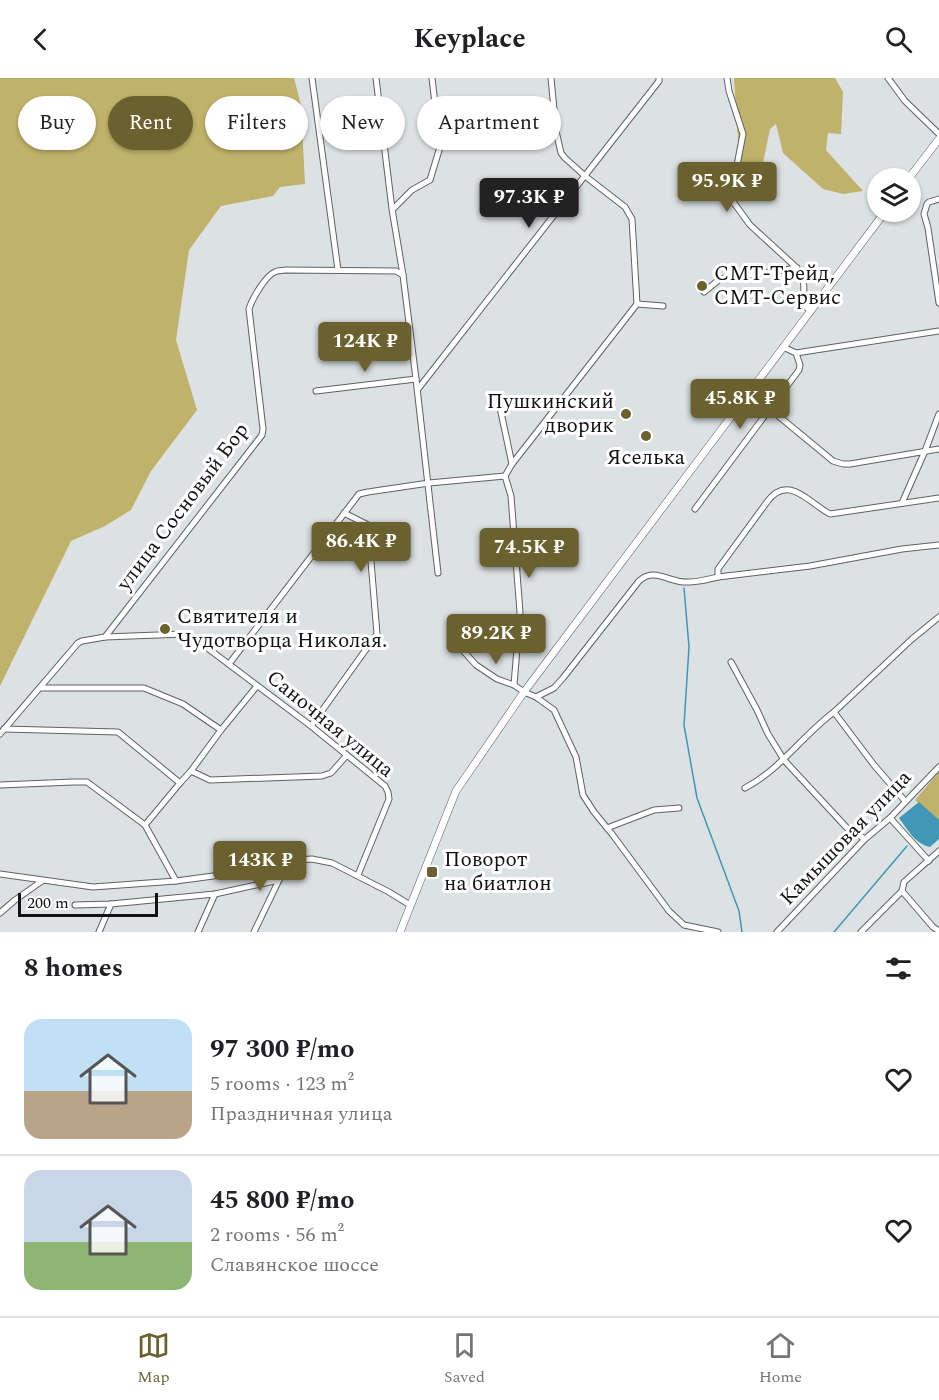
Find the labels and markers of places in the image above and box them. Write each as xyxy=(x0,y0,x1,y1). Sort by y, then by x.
pin: 95.9K ₽ xyxy=(672,162,782,213)
pin: 97.3K ₽ xyxy=(474,178,584,229)
place label: СМТ-Трейд, СМТ-Сервис xyxy=(714,258,841,314)
marker: СМТ-Трейд, СМТ-Сервис xyxy=(695,279,709,293)
pin: 124K ₽ xyxy=(316,322,414,373)
pin: 45.8K ₽ xyxy=(685,379,795,430)
place label: Пушкинский дворик xyxy=(487,386,614,442)
marker: Пушкинский дворик xyxy=(619,407,633,421)
marker: Яселька xyxy=(639,429,653,443)
place label: Яселька xyxy=(607,442,686,474)
pin: 86.4K ₽ xyxy=(306,522,416,573)
pin: 74.5K ₽ xyxy=(474,528,584,579)
place label: Святителя и Чудотворца Николая. xyxy=(177,601,387,657)
pin: 89.2K ₽ xyxy=(441,614,551,665)
marker: Святителя и Чудотворца Николая. xyxy=(158,622,172,636)
pin: 143K ₽ xyxy=(211,841,309,892)
place label: Поворот на биатлон xyxy=(444,844,552,900)
marker: Поворот на биатлон xyxy=(425,865,439,879)

